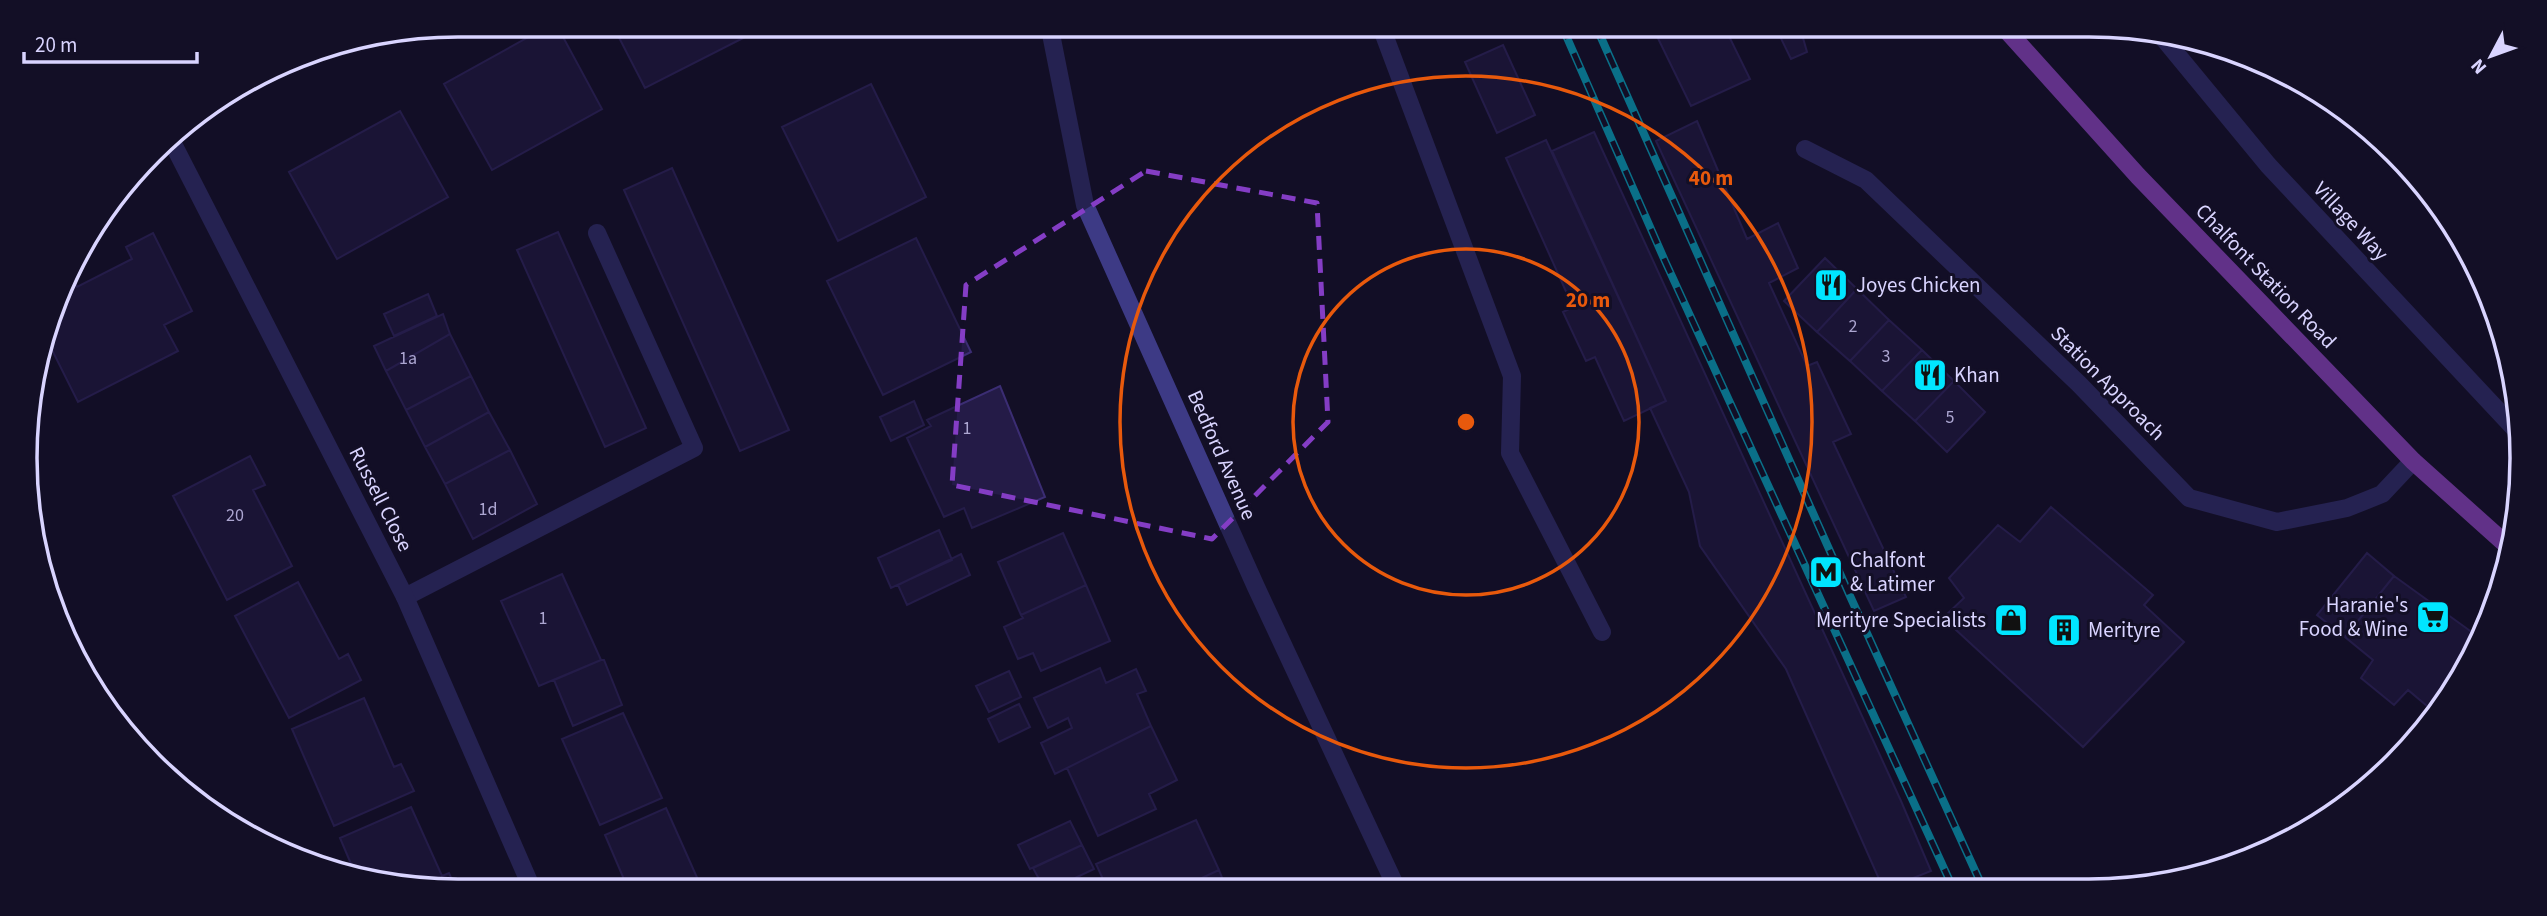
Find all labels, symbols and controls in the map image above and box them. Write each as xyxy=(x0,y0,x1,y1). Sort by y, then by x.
scale bar xyxy=(24,21,198,65)
north arrow xyxy=(2456,21,2526,91)
text: 20 m xyxy=(35,30,77,60)
text: N xyxy=(2465,53,2494,80)
text: 40 m xyxy=(1689,163,1733,193)
street label: Village Way xyxy=(2306,175,2396,267)
street label: Chalfont Station Road xyxy=(2189,197,2343,355)
restaurant icon: Joyes Chicken xyxy=(1812,266,1850,304)
place label: Joyes Chicken xyxy=(1856,270,1981,300)
text: 20 m xyxy=(1566,285,1610,315)
house number: 2 xyxy=(1849,314,1858,339)
street label: Station Approach xyxy=(2044,319,2172,447)
house number: 3 xyxy=(1882,344,1891,369)
house number: 1a xyxy=(399,346,417,371)
restaurant icon: Khan xyxy=(1911,356,1949,394)
place label: Khan xyxy=(1954,360,2000,390)
street label: Bedford Avenue xyxy=(1180,385,1264,525)
house number: 5 xyxy=(1946,405,1955,430)
centre of rings xyxy=(1454,410,1478,434)
house number: 1 xyxy=(963,416,971,441)
street label: Russell Close xyxy=(342,441,420,557)
house number: 1d xyxy=(479,497,497,522)
house number: 20 xyxy=(226,503,244,528)
place label: Chalfont & Latimer xyxy=(1850,545,1936,599)
metro station icon: Chalfont & Latimer xyxy=(1807,553,1845,591)
place label: Haranie's Food & Wine xyxy=(2299,590,2408,644)
supermarket icon: Haranie's Food & Wine xyxy=(2414,598,2452,636)
shop icon: Merityre Specialists xyxy=(1992,601,2030,639)
place label: Merityre Specialists xyxy=(1816,605,1986,635)
house number: 1 xyxy=(539,606,547,631)
building icon: Merityre xyxy=(2045,611,2083,649)
place label: Merityre xyxy=(2088,615,2161,645)

